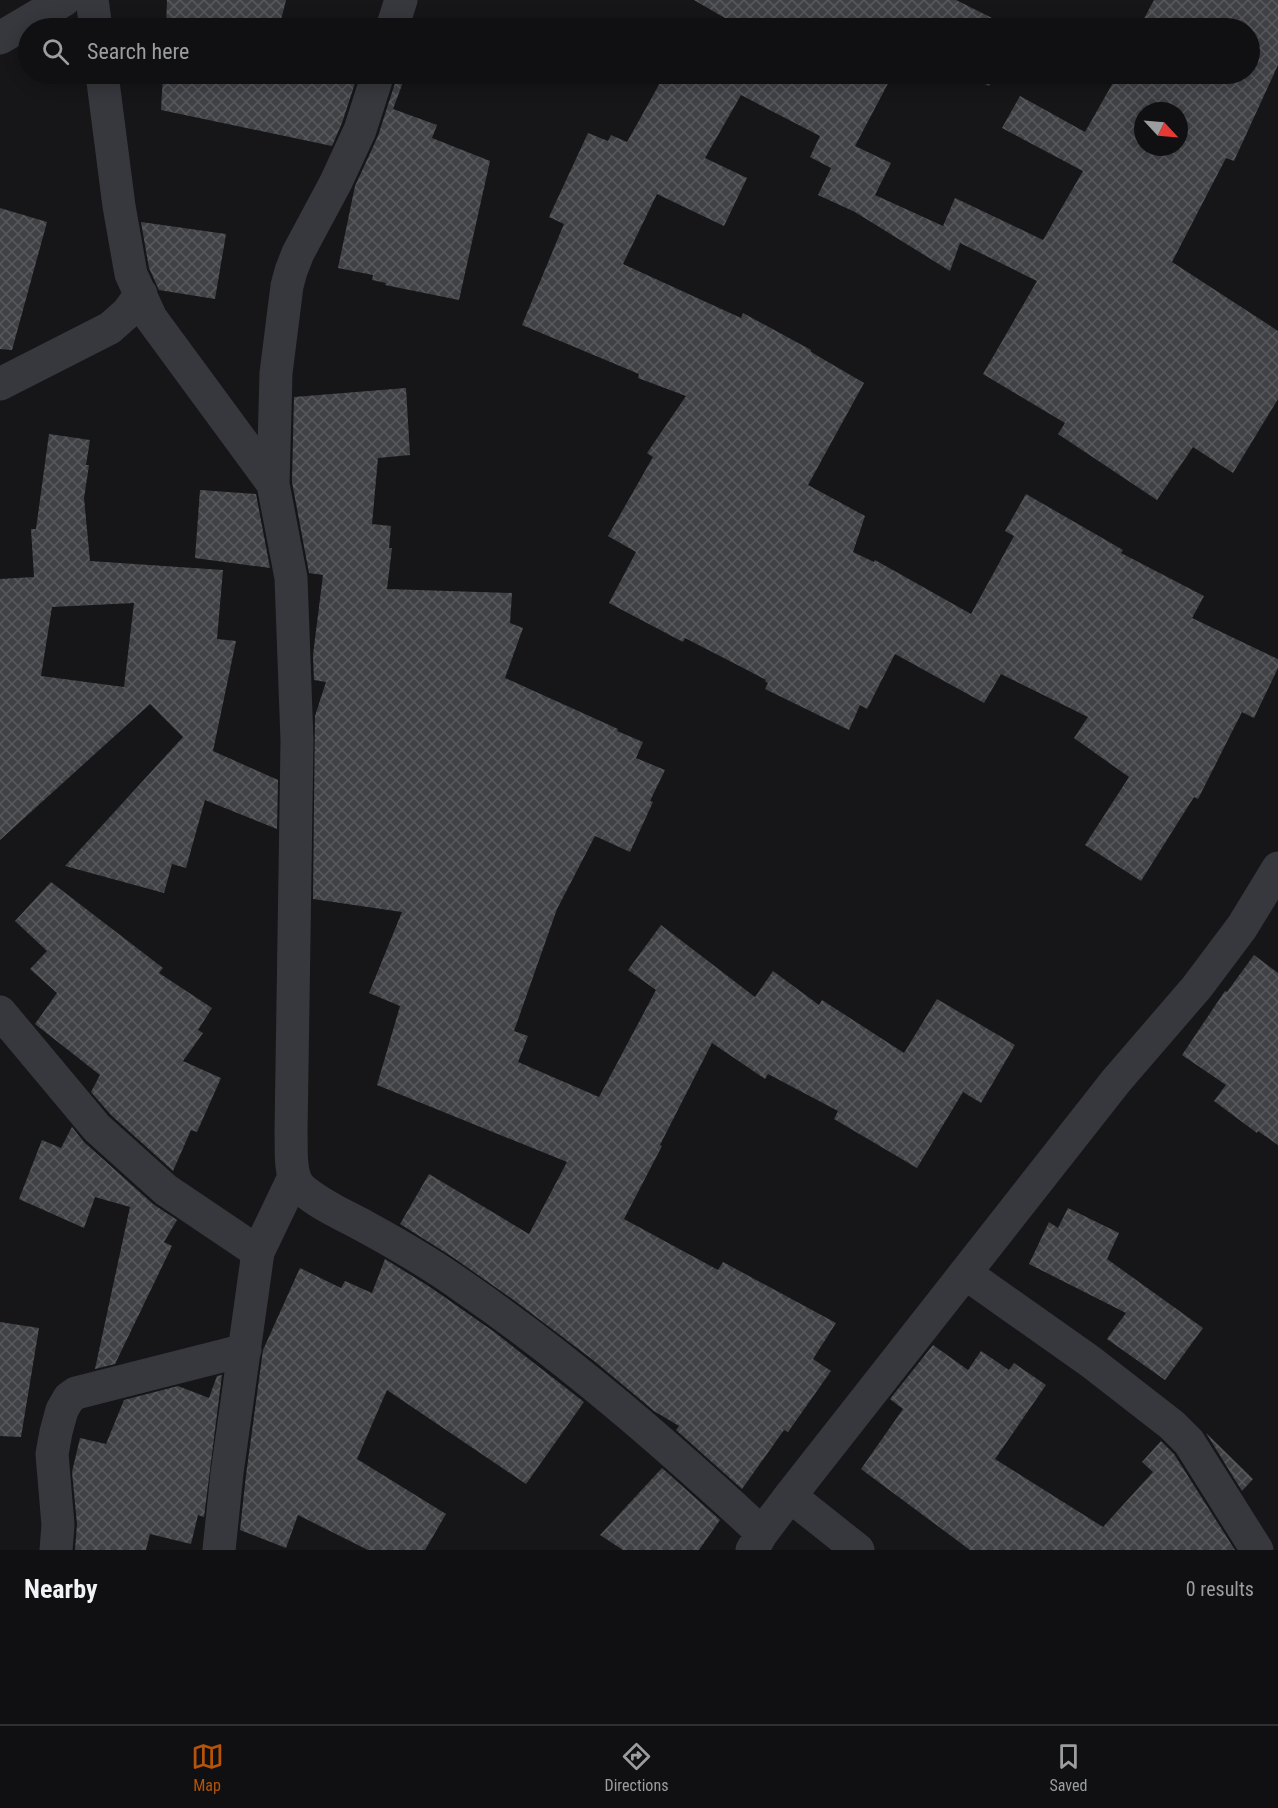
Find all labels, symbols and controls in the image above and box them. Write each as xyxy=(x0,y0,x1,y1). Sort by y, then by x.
search box xyxy=(18,18,1260,84)
icon: search xyxy=(39,35,72,68)
text: Search here xyxy=(87,39,189,64)
north arrow xyxy=(1134,102,1188,156)
text: Nearby xyxy=(24,1574,98,1604)
text: 0 results xyxy=(1186,1577,1254,1601)
tab: Map xyxy=(191,1740,224,1795)
tab: Directions xyxy=(605,1740,668,1795)
tab: Saved xyxy=(1049,1740,1087,1795)

